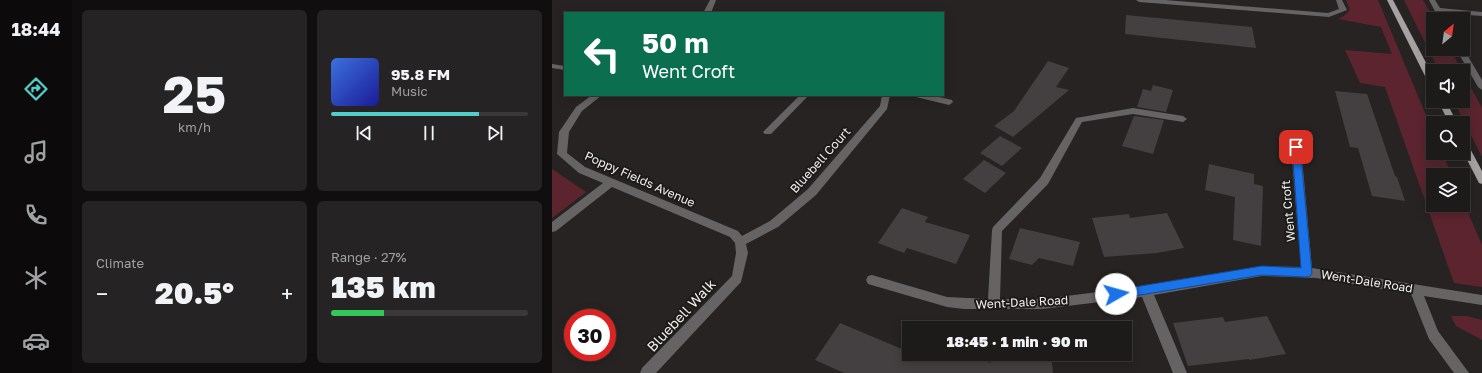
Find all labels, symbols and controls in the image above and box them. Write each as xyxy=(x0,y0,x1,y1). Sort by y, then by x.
north arrow xyxy=(1426,12,1470,56)
map controls xyxy=(1426,12,1470,212)
text: 18:44 xyxy=(11,18,61,40)
text: 50 m xyxy=(642,26,709,59)
icon: left xyxy=(576,28,628,80)
text: Went Croft xyxy=(642,60,735,82)
text: 25 xyxy=(163,62,226,124)
button: sound xyxy=(1426,64,1470,108)
text: 95.8 FM xyxy=(391,65,450,83)
icon: directions xyxy=(22,75,50,103)
text: Music xyxy=(391,83,428,99)
button: search xyxy=(1426,116,1470,160)
text: km/h xyxy=(178,119,211,135)
icon: previous xyxy=(353,122,375,144)
icon: pause xyxy=(418,122,440,144)
icon: next xyxy=(484,122,506,144)
street label: Bluebell Court xyxy=(787,124,854,196)
pin xyxy=(1279,130,1313,164)
icon: arrive xyxy=(1285,136,1307,158)
icon: music xyxy=(22,138,50,166)
street label: Poppy Fields Avenue xyxy=(582,148,698,210)
button: layers xyxy=(1426,168,1470,212)
street label: Went Croft xyxy=(1278,179,1298,243)
icon: phone xyxy=(22,201,50,229)
text: Range · 27% xyxy=(331,249,406,265)
text: Climate xyxy=(96,255,144,271)
icon: climate xyxy=(22,264,50,292)
street label: Went-Dale Road xyxy=(1320,266,1414,296)
text: 135 km xyxy=(331,269,436,305)
position arrow xyxy=(1095,273,1137,315)
text: 20.5° xyxy=(155,275,234,311)
street label: Bluebell Walk xyxy=(643,275,719,355)
text: − xyxy=(96,280,108,307)
text: + xyxy=(281,280,293,307)
street label: Went-Dale Road xyxy=(975,292,1069,312)
speed limit sign: 30 xyxy=(564,309,616,361)
icon: car xyxy=(22,327,50,355)
text: 18:45 · 1 min · 90 m xyxy=(946,332,1088,350)

